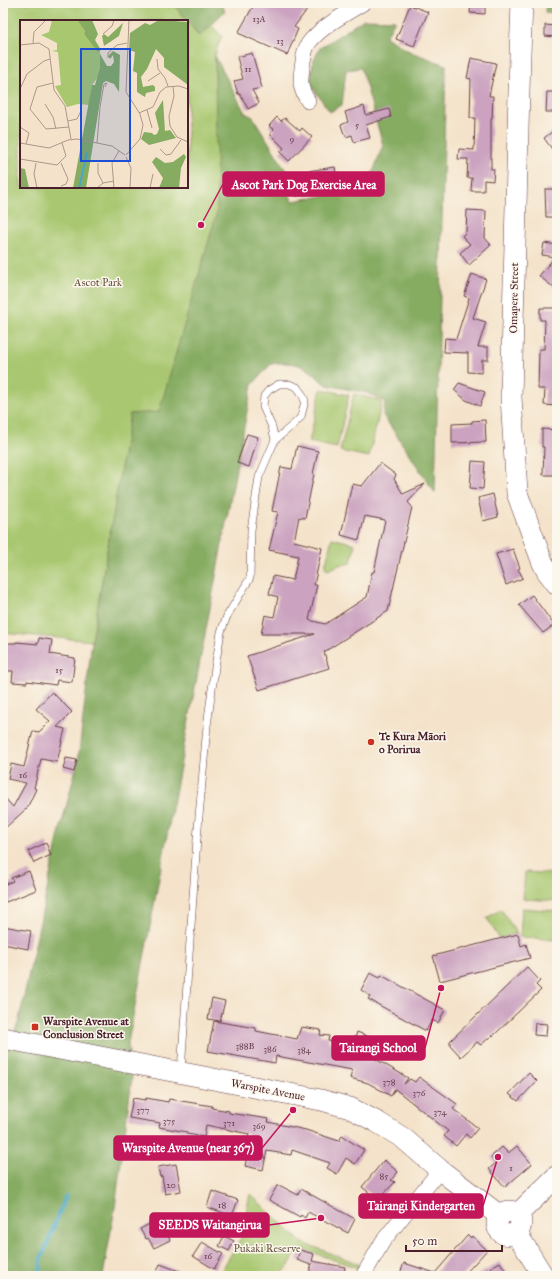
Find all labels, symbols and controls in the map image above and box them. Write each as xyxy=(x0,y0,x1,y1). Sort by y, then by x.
house number: 13A xyxy=(252,13,266,24)
inset map xyxy=(20,20,188,188)
house number: 13 xyxy=(276,35,284,46)
house number: 11 xyxy=(244,63,252,74)
house number: 5 xyxy=(355,119,360,130)
house number: 9 xyxy=(290,133,295,144)
callout: Ascot Park Dog Exercise Area xyxy=(223,172,384,196)
text: Ascot Park Dog Exercise Area xyxy=(231,178,377,193)
street label: Omapere Street xyxy=(507,262,521,333)
park label: Ascot Park xyxy=(73,276,123,289)
house number: 15 xyxy=(55,664,64,675)
place label: Te Kura Māori o Porirua xyxy=(378,730,447,756)
marker: Te Kura Māori o Porirua xyxy=(366,737,376,747)
house number: 16 xyxy=(19,769,27,780)
place label: Warspite Avenue at Conclusion Street xyxy=(43,1015,129,1041)
marker: Warspite Avenue at Conclusion Street xyxy=(30,1022,40,1032)
callout: Tairangi School xyxy=(332,1036,425,1060)
house number: 388B xyxy=(235,1040,255,1051)
text: Tairangi School xyxy=(338,1041,417,1056)
house number: 386 xyxy=(264,1043,277,1054)
house number: 384 xyxy=(297,1044,312,1055)
street label: Warspite Avenue xyxy=(230,1076,306,1104)
house number: 378 xyxy=(382,1076,396,1087)
house number: 376 xyxy=(413,1087,426,1098)
house number: 377 xyxy=(136,1104,150,1115)
house number: 374 xyxy=(433,1106,448,1117)
house number: 375 xyxy=(163,1115,176,1126)
house number: 371 xyxy=(223,1117,235,1128)
house number: 369 xyxy=(252,1120,266,1131)
callout: Warspite Avenue (near 367) xyxy=(114,1136,262,1160)
text: Warspite Avenue (near 367) xyxy=(122,1141,255,1156)
house number: 1 xyxy=(509,1162,513,1173)
house number: 85 xyxy=(380,1170,389,1181)
house number: 20 xyxy=(166,1179,176,1190)
callout: Tairangi Kindergarten xyxy=(359,1194,483,1218)
house number: 18 xyxy=(218,1199,226,1210)
text: Tairangi Kindergarten xyxy=(366,1199,476,1214)
callout: SEEDS Waitangirua xyxy=(150,1213,269,1237)
text: SEEDS Waitangirua xyxy=(159,1218,262,1233)
scale bar xyxy=(406,1227,502,1253)
text: 50 m xyxy=(412,1234,437,1248)
park label: Pukaki Reserve xyxy=(233,1242,301,1255)
house number: 16 xyxy=(204,1250,212,1261)

